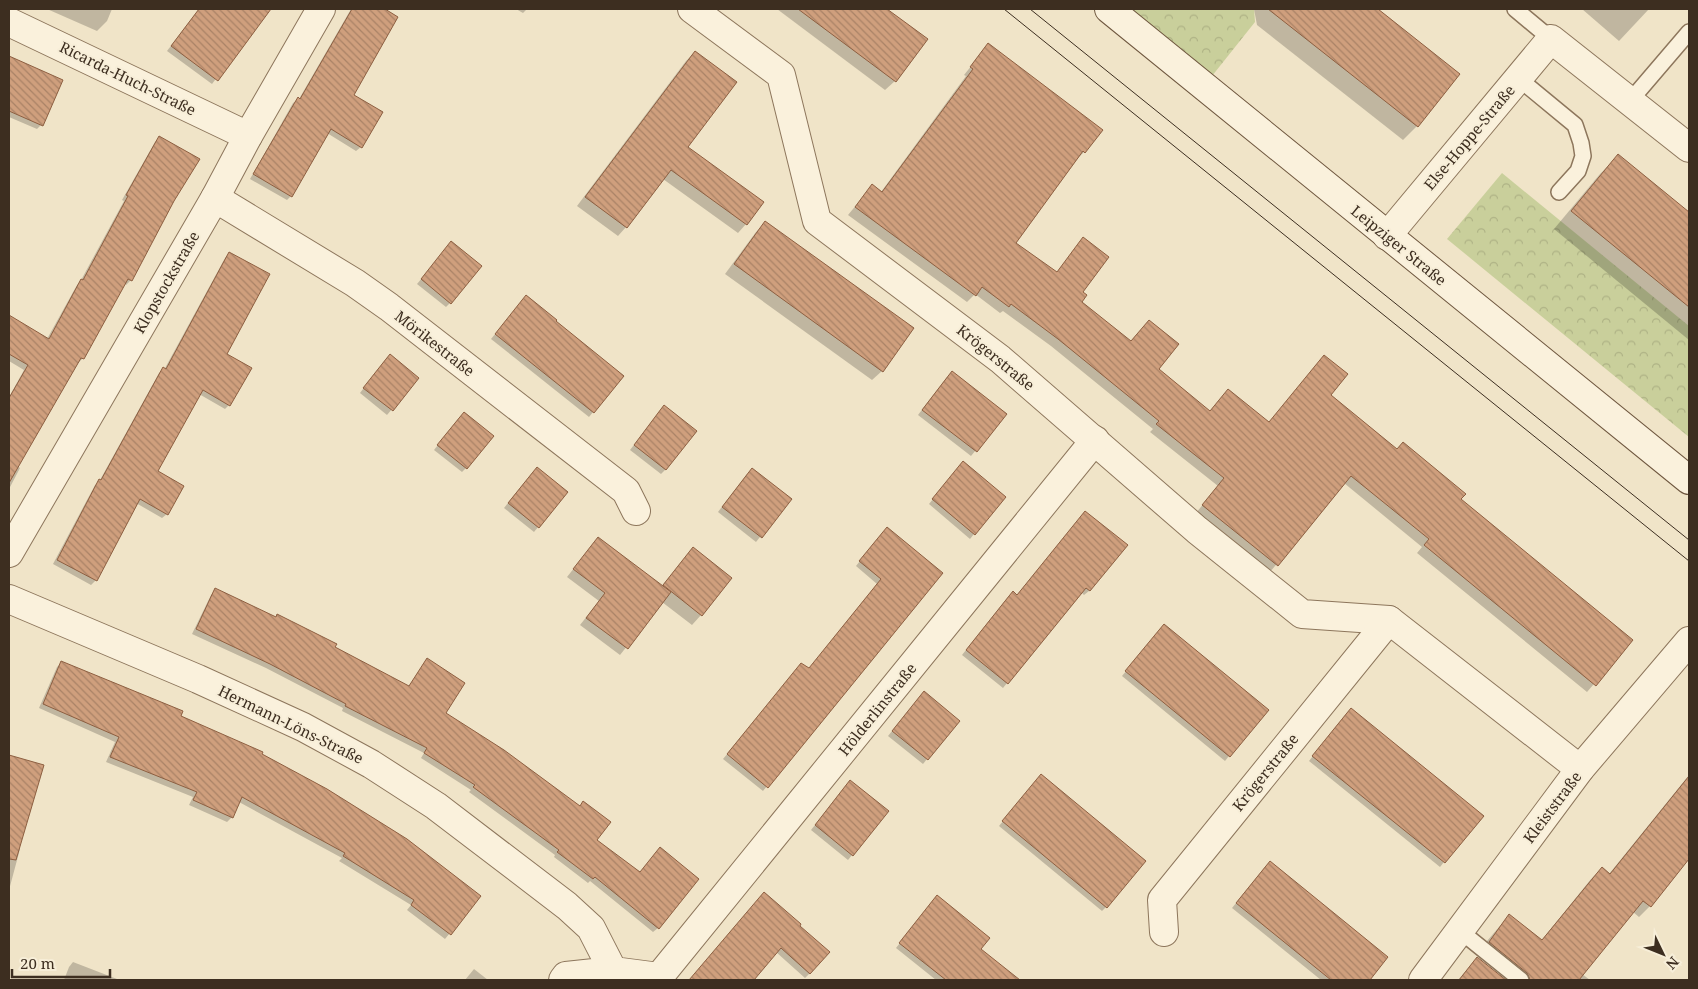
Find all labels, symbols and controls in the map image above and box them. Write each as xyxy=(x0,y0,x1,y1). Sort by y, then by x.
street label: Ricarda-Huch-Straße xyxy=(57,36,199,120)
street label: Else-Hoppe-Straße xyxy=(1419,80,1519,194)
street label: Leipziger Straße xyxy=(1347,200,1451,290)
street label: Klopstockstraße xyxy=(129,227,203,337)
street label: Mörikestraße xyxy=(391,306,479,380)
street label: Krögerstraße xyxy=(953,320,1039,394)
street label: Hölderlinstraße xyxy=(833,659,921,759)
street label: Hermann-Löns-Straße xyxy=(215,680,367,768)
street label: Krögerstraße xyxy=(1228,729,1302,815)
street label: Kleiststraße xyxy=(1518,767,1586,847)
north arrow xyxy=(1638,929,1688,979)
scale bar xyxy=(12,946,110,978)
text: 20 m xyxy=(20,953,55,973)
text: N xyxy=(1662,953,1684,974)

